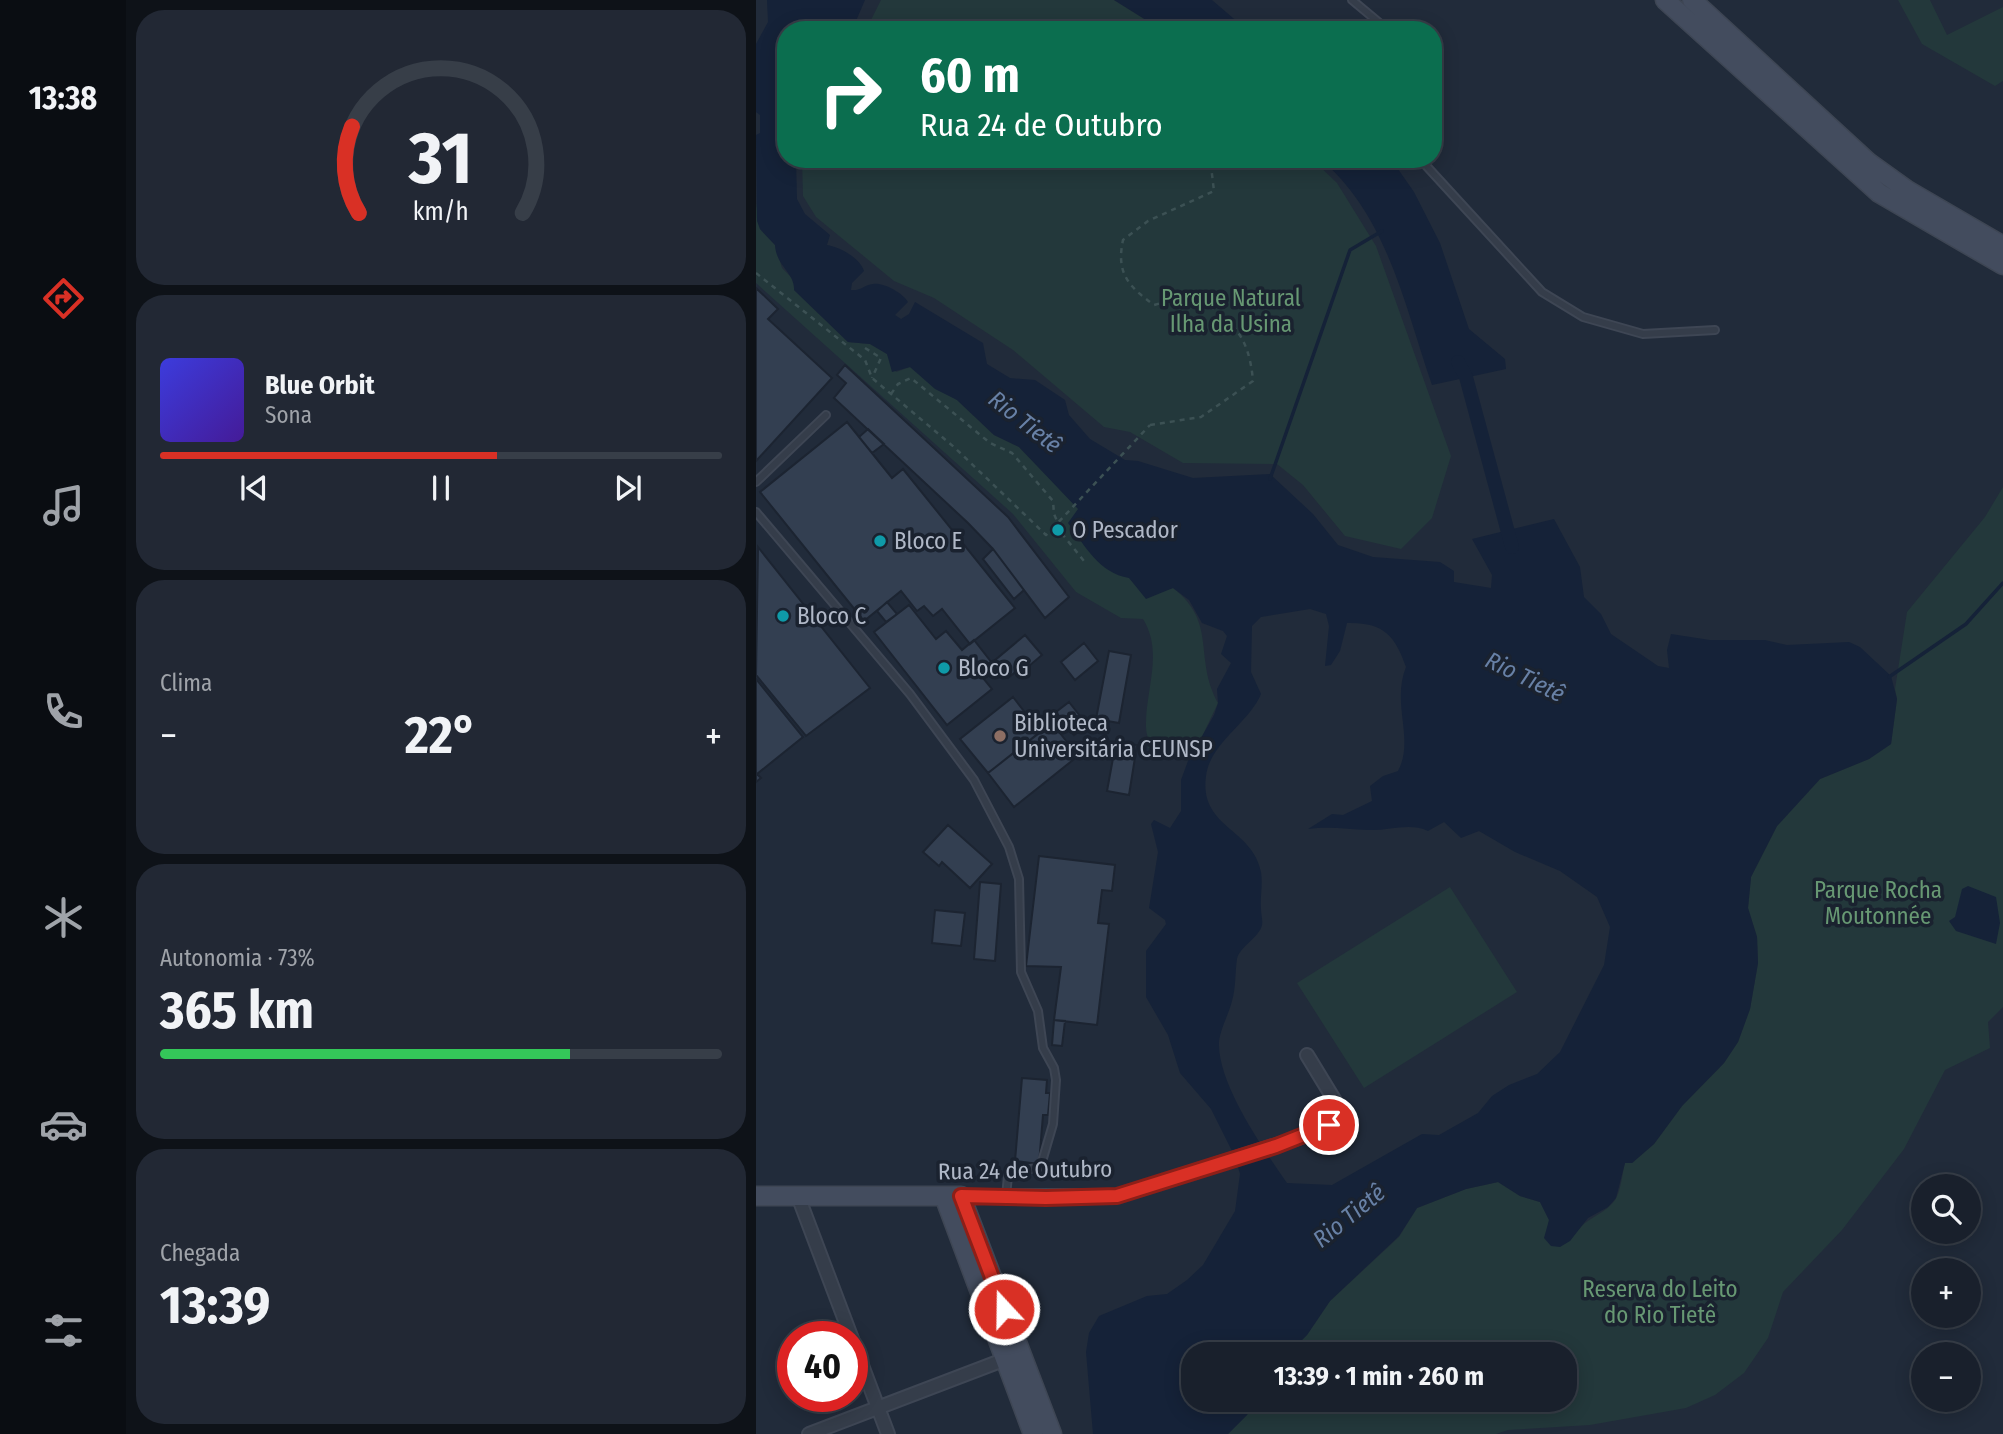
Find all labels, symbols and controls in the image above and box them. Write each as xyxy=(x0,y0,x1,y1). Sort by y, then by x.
text: 60 m xyxy=(920,46,1020,105)
icon: right xyxy=(805,49,896,140)
text: 13:38 xyxy=(29,79,97,117)
text: Rua 24 de Outubro xyxy=(920,106,1163,144)
text: 31 xyxy=(408,116,473,203)
text: km/h xyxy=(413,197,469,227)
icon: directions xyxy=(39,274,88,323)
park label: Parque Natural Ilha da Usina xyxy=(1161,284,1301,338)
text: Blue Orbit xyxy=(265,370,375,401)
water label: Rio Tietê xyxy=(983,385,1067,459)
text: Sona xyxy=(265,401,312,429)
icon: previous xyxy=(235,469,273,507)
icon: pause xyxy=(422,469,460,507)
icon: next xyxy=(609,469,647,507)
icon: music xyxy=(39,481,88,530)
place label: O Pescador xyxy=(1072,516,1178,544)
marker: O Pescador xyxy=(1050,522,1066,538)
place label: Bloco E xyxy=(894,527,962,555)
marker: Bloco E xyxy=(872,533,888,549)
place label: Bloco C xyxy=(797,602,867,630)
marker: Bloco C xyxy=(775,608,791,624)
water label: Rio Tietê xyxy=(1481,646,1570,708)
place label: Bloco G xyxy=(958,654,1029,682)
marker: Bloco G xyxy=(936,660,952,676)
text: Clima xyxy=(160,669,212,697)
icon: phone xyxy=(39,687,88,736)
text: 22° xyxy=(405,704,477,767)
place label: Biblioteca Universitária CEUNSP xyxy=(1014,709,1213,763)
text: − xyxy=(160,713,177,759)
text: + xyxy=(705,713,722,759)
marker: Biblioteca Universitária CEUNSP xyxy=(992,728,1008,744)
park label: Parque Rocha Moutonnée xyxy=(1814,876,1942,930)
icon: climate xyxy=(39,893,88,942)
text: Autonomia · 73% xyxy=(160,944,315,972)
text: 365 km xyxy=(160,979,314,1042)
pin xyxy=(1299,1095,1359,1155)
icon: car xyxy=(39,1100,88,1149)
icon: arrive xyxy=(1310,1106,1348,1144)
street label: Rua 24 de Outubro xyxy=(938,1154,1112,1186)
map controls xyxy=(1911,1174,1981,1412)
button: search xyxy=(1911,1174,1981,1244)
water label: Rio Tietê xyxy=(1307,1178,1391,1253)
text: Chegada xyxy=(160,1239,240,1267)
button: + xyxy=(1911,1258,1981,1328)
position arrow xyxy=(967,1272,1041,1346)
text: 13:39 xyxy=(160,1274,270,1337)
park label: Reserva do Leito do Rio Tietê xyxy=(1582,1275,1738,1329)
icon: filters xyxy=(39,1306,88,1355)
speed limit sign: 40 xyxy=(777,1321,868,1412)
button: − xyxy=(1911,1342,1981,1412)
text: 13:39 · 1 min · 260 m xyxy=(1274,1361,1484,1392)

